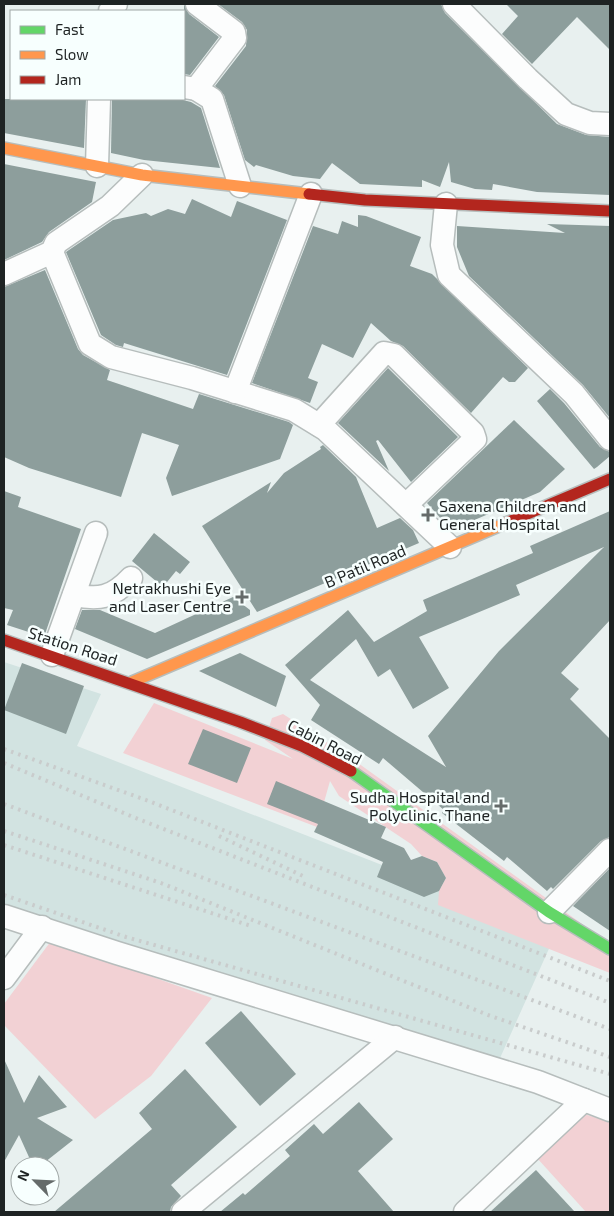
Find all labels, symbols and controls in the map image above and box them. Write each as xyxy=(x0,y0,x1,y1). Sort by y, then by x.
legend xyxy=(10,10,185,100)
text: Fast xyxy=(55,20,85,38)
text: Slow xyxy=(55,45,89,63)
text: Jam xyxy=(55,70,81,88)
place label: Saxena Children and General Hospital xyxy=(439,496,587,533)
marker: Saxena Children and General Hospital xyxy=(421,508,435,522)
street label: B Patil Road xyxy=(321,540,408,591)
place label: Netrakhushi Eye and Laser Centre xyxy=(109,578,231,615)
marker: Netrakhushi Eye and Laser Centre xyxy=(235,590,249,604)
street label: Station Road xyxy=(26,622,120,669)
street label: Cabin Road xyxy=(285,715,366,768)
place label: Sudha Hospital and Polyclinic, Thane xyxy=(350,787,490,824)
marker: Sudha Hospital and Polyclinic, Thane xyxy=(494,799,508,813)
north arrow xyxy=(10,1156,60,1206)
text: N xyxy=(13,1167,32,1184)

